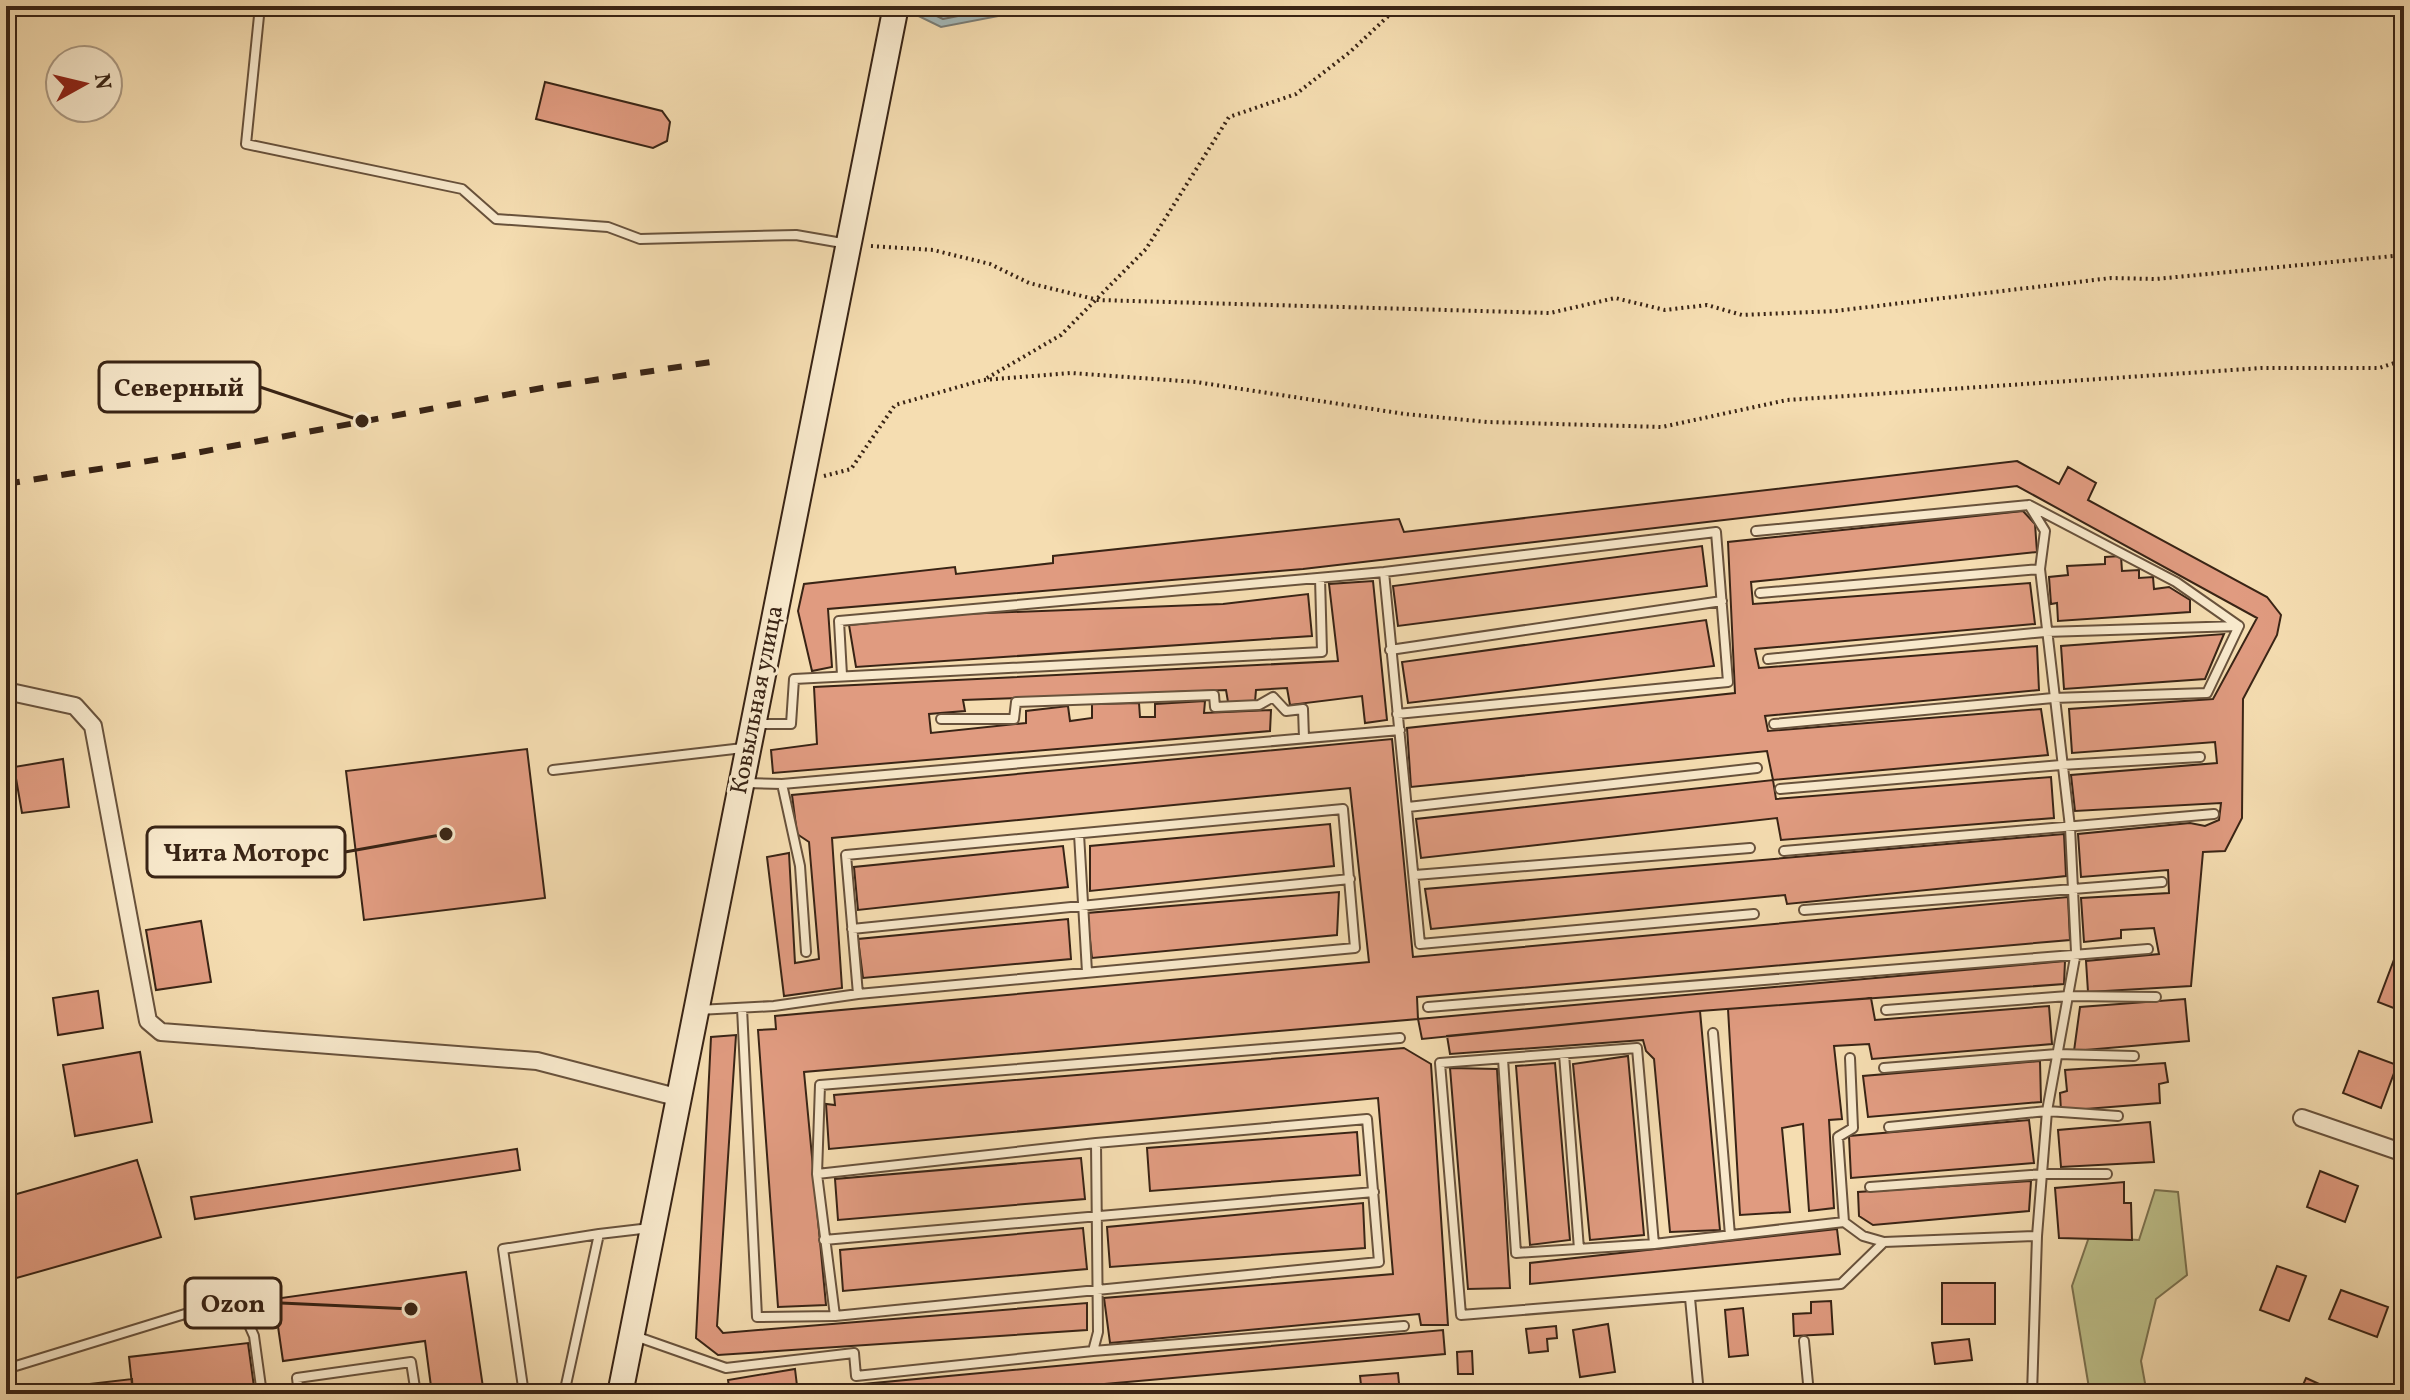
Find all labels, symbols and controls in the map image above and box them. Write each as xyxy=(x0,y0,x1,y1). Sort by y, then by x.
north arrow xyxy=(44,44,124,124)
text: N xyxy=(85,71,118,92)
callout: Северный xyxy=(99,362,260,412)
text: Северный xyxy=(114,371,244,407)
street label: Ковыльная улица xyxy=(723,603,793,797)
callout: Чита Моторс xyxy=(147,827,345,877)
text: Чита Моторс xyxy=(163,836,329,872)
callout: Ozon xyxy=(185,1278,281,1328)
text: Ozon xyxy=(201,1287,265,1323)

